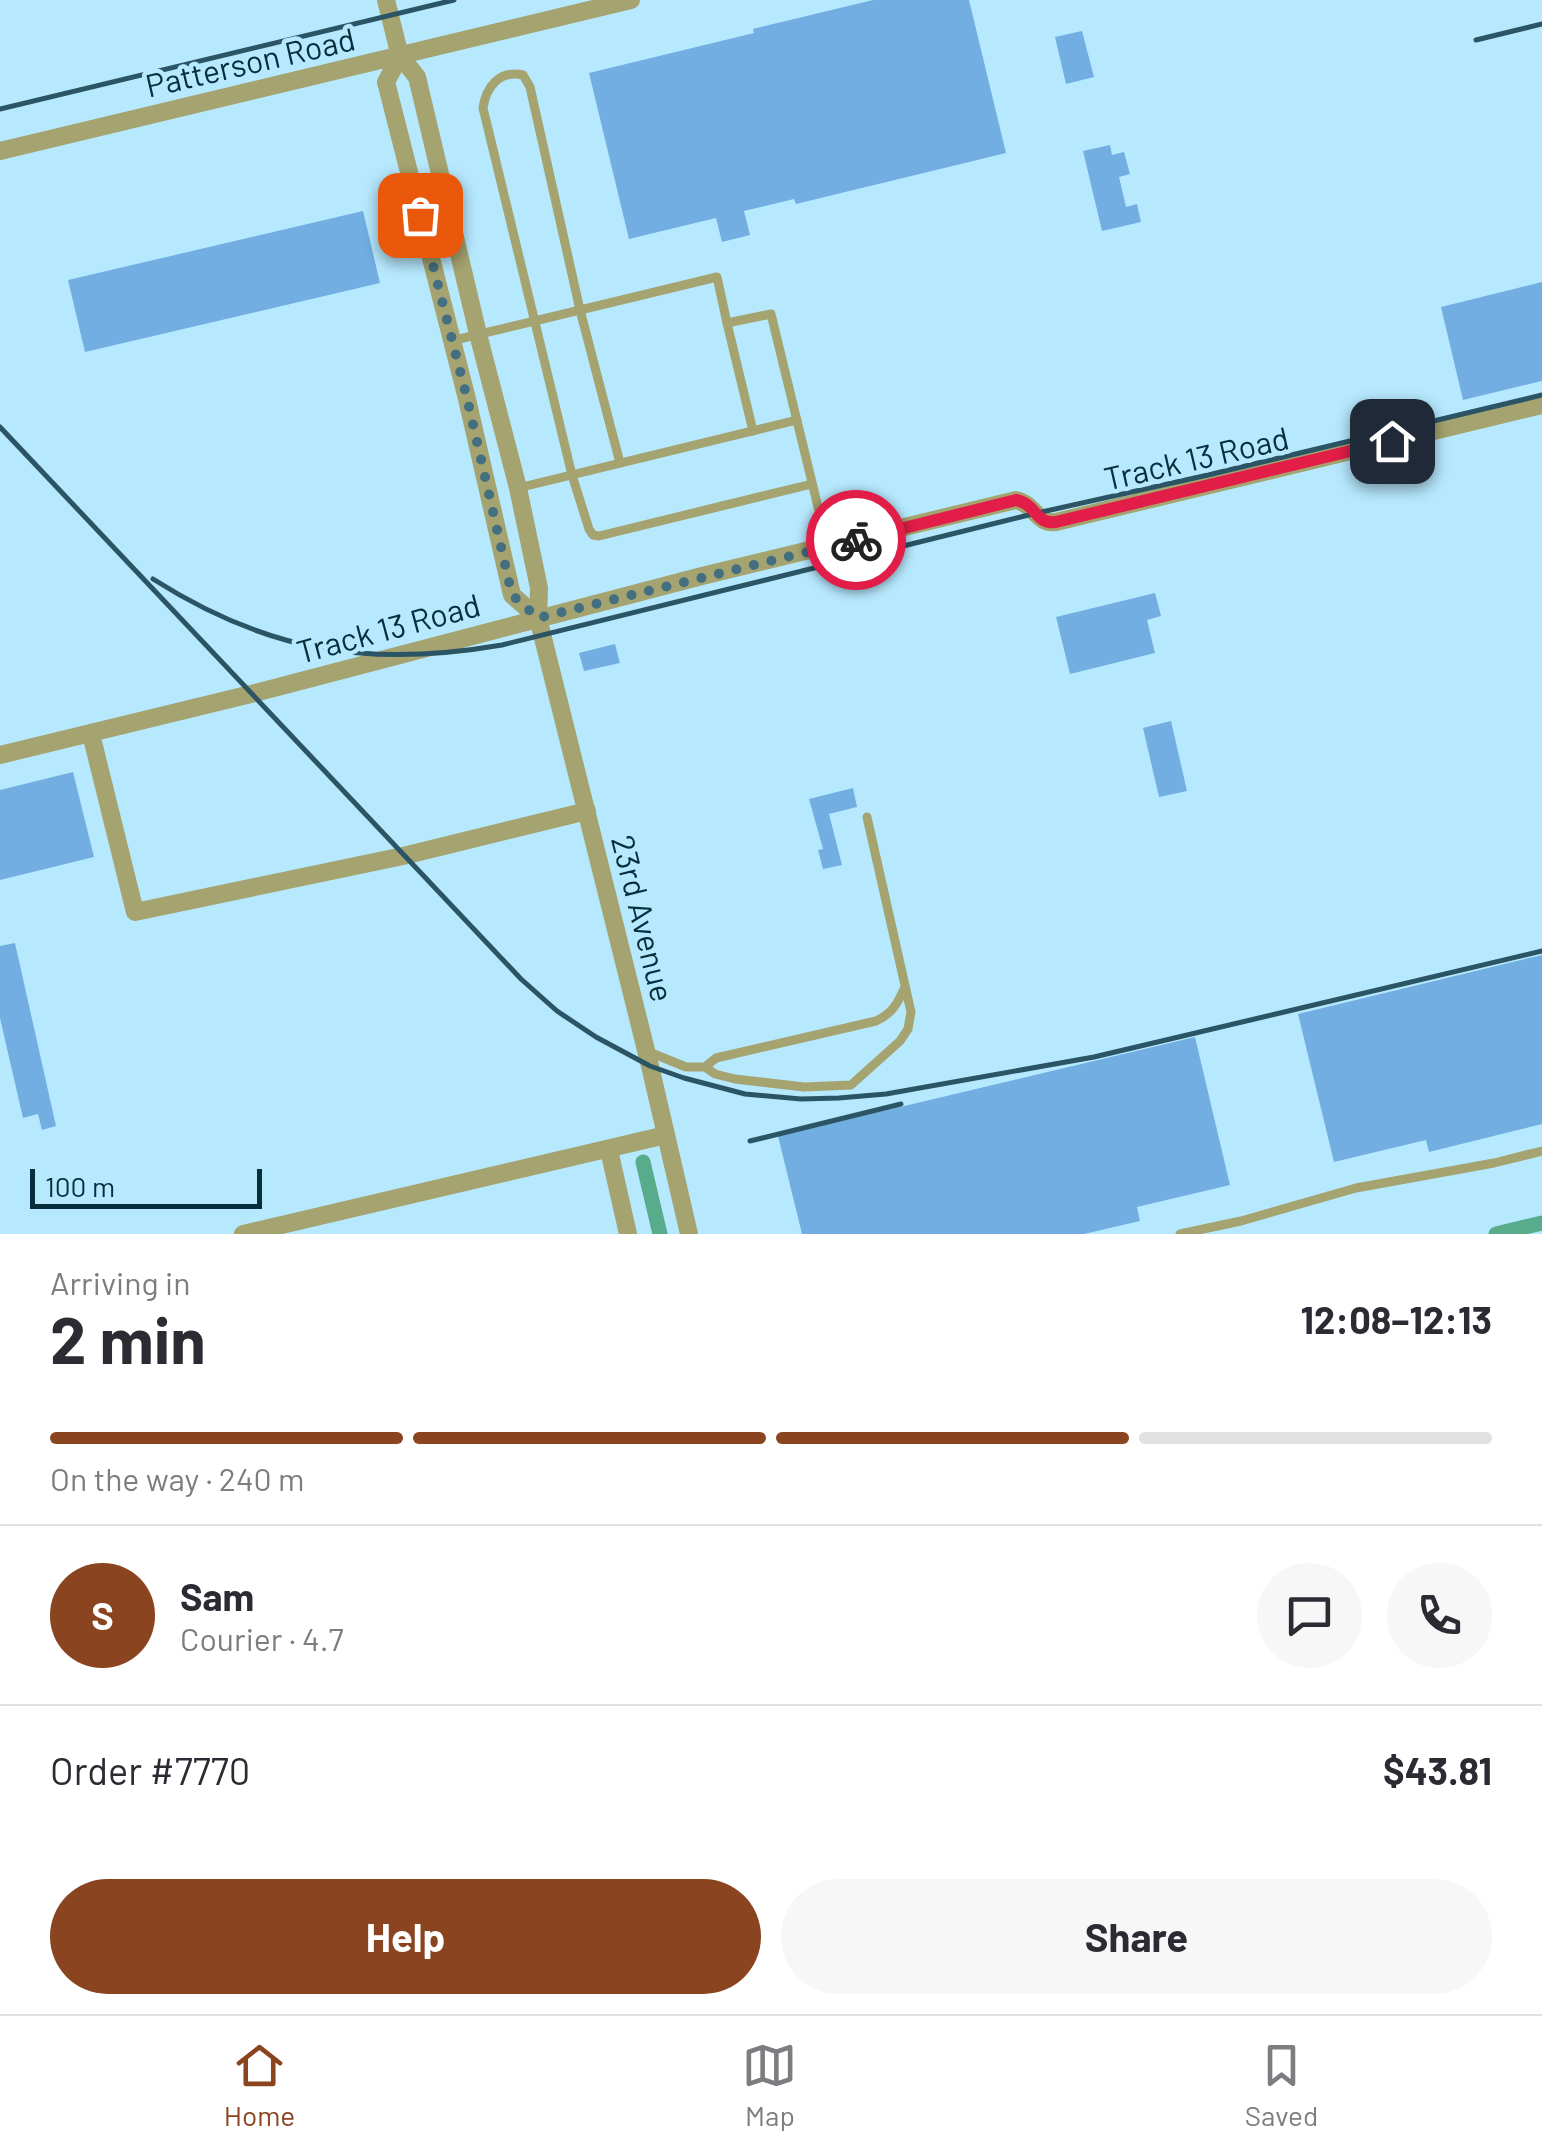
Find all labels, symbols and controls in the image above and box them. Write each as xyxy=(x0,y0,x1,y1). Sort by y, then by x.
street label: Patterson Road xyxy=(142,18,358,104)
pin xyxy=(378,173,463,258)
icon: bag xyxy=(393,188,448,243)
pin xyxy=(1350,399,1435,484)
icon: home xyxy=(1365,414,1420,469)
street label: Track 13 Road xyxy=(1100,417,1292,497)
courier xyxy=(806,490,906,590)
icon: bike xyxy=(829,513,884,568)
street label: Track 13 Road xyxy=(292,584,484,670)
street label: 23rd Avenue xyxy=(605,831,683,1005)
scale bar xyxy=(30,1164,262,1208)
text: 100 m xyxy=(45,1169,115,1203)
text: Arriving in xyxy=(50,1263,190,1301)
text: 12:08–12:13 xyxy=(1301,1296,1492,1342)
text: 2 min xyxy=(50,1299,206,1377)
text: On the way · 240 m xyxy=(50,1459,305,1497)
button: chat xyxy=(1257,1563,1362,1668)
button: phone xyxy=(1387,1563,1492,1668)
text: Sam xyxy=(180,1573,254,1619)
text: S xyxy=(91,1592,114,1638)
text: Courier · 4.7 xyxy=(180,1619,344,1657)
text: Order #7770 xyxy=(50,1747,250,1793)
text: $43.81 xyxy=(1383,1747,1492,1793)
button: Help xyxy=(50,1879,761,1994)
button: Share xyxy=(781,1879,1492,1994)
tab: Home xyxy=(224,2038,295,2132)
tab: Map xyxy=(742,2038,797,2132)
tab: Saved xyxy=(1245,2038,1318,2132)

